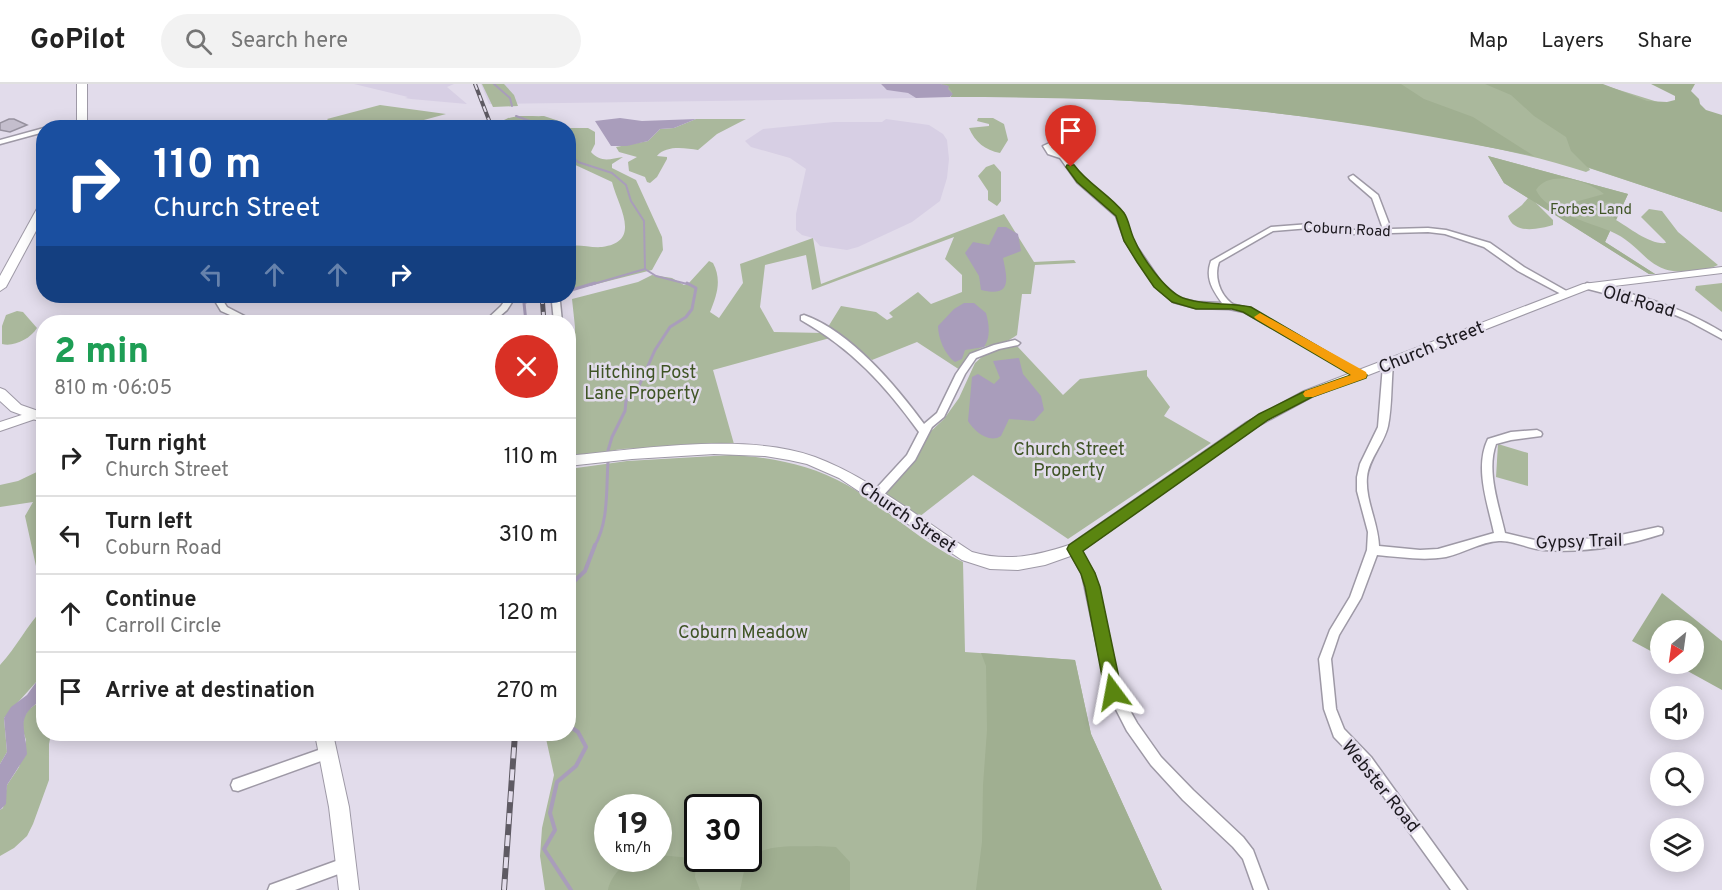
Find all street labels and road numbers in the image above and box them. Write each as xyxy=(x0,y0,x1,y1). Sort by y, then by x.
street label: Coburn Road xyxy=(1303,219,1391,242)
street label: Old Road xyxy=(1600,281,1677,324)
street label: Church Street xyxy=(1376,317,1488,380)
street label: Church Street xyxy=(855,478,960,559)
street label: Gypsy Trail xyxy=(1535,529,1623,556)
street label: Webster Road xyxy=(1336,736,1424,838)

